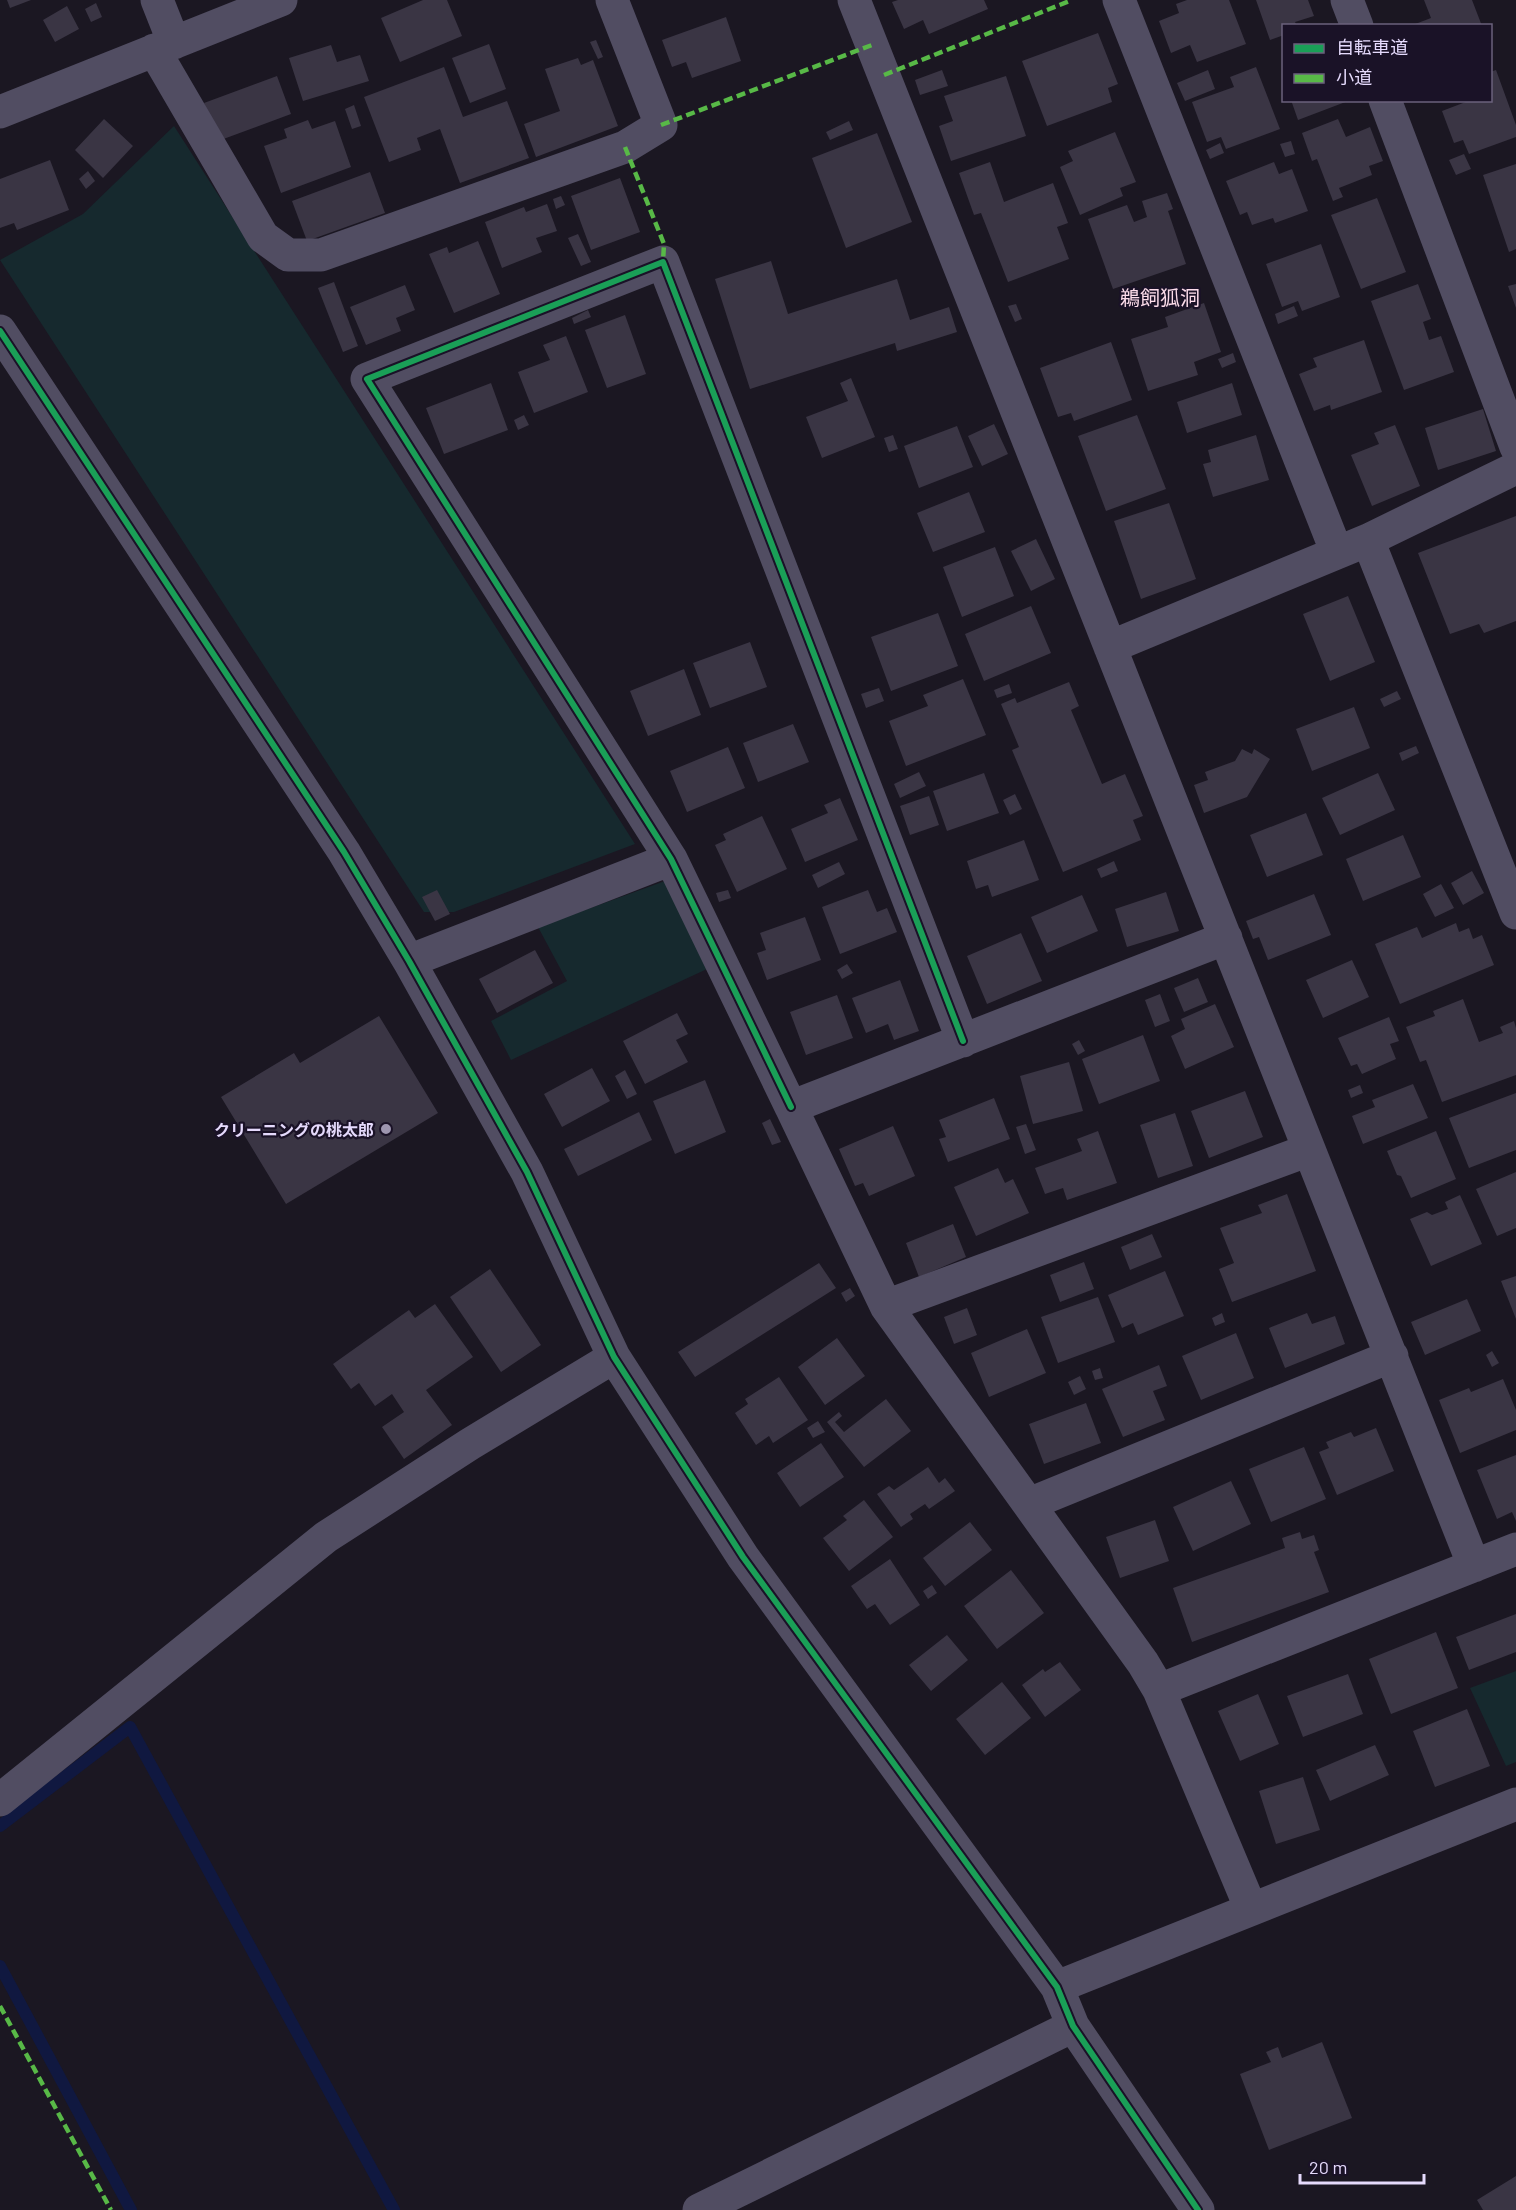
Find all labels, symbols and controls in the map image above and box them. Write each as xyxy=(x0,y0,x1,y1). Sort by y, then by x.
legend xyxy=(1282,24,1492,102)
text: 自転車道 xyxy=(1336,36,1408,58)
text: 小道 xyxy=(1336,66,1372,88)
district label: 鵜飼狐洞 xyxy=(1120,285,1200,309)
place label: クリーニングの桃太郎 xyxy=(214,1120,374,1139)
marker: クリーニングの桃太郎 xyxy=(379,1122,393,1136)
scale bar xyxy=(1300,2147,1424,2185)
text: 20 m xyxy=(1309,2156,1347,2178)

